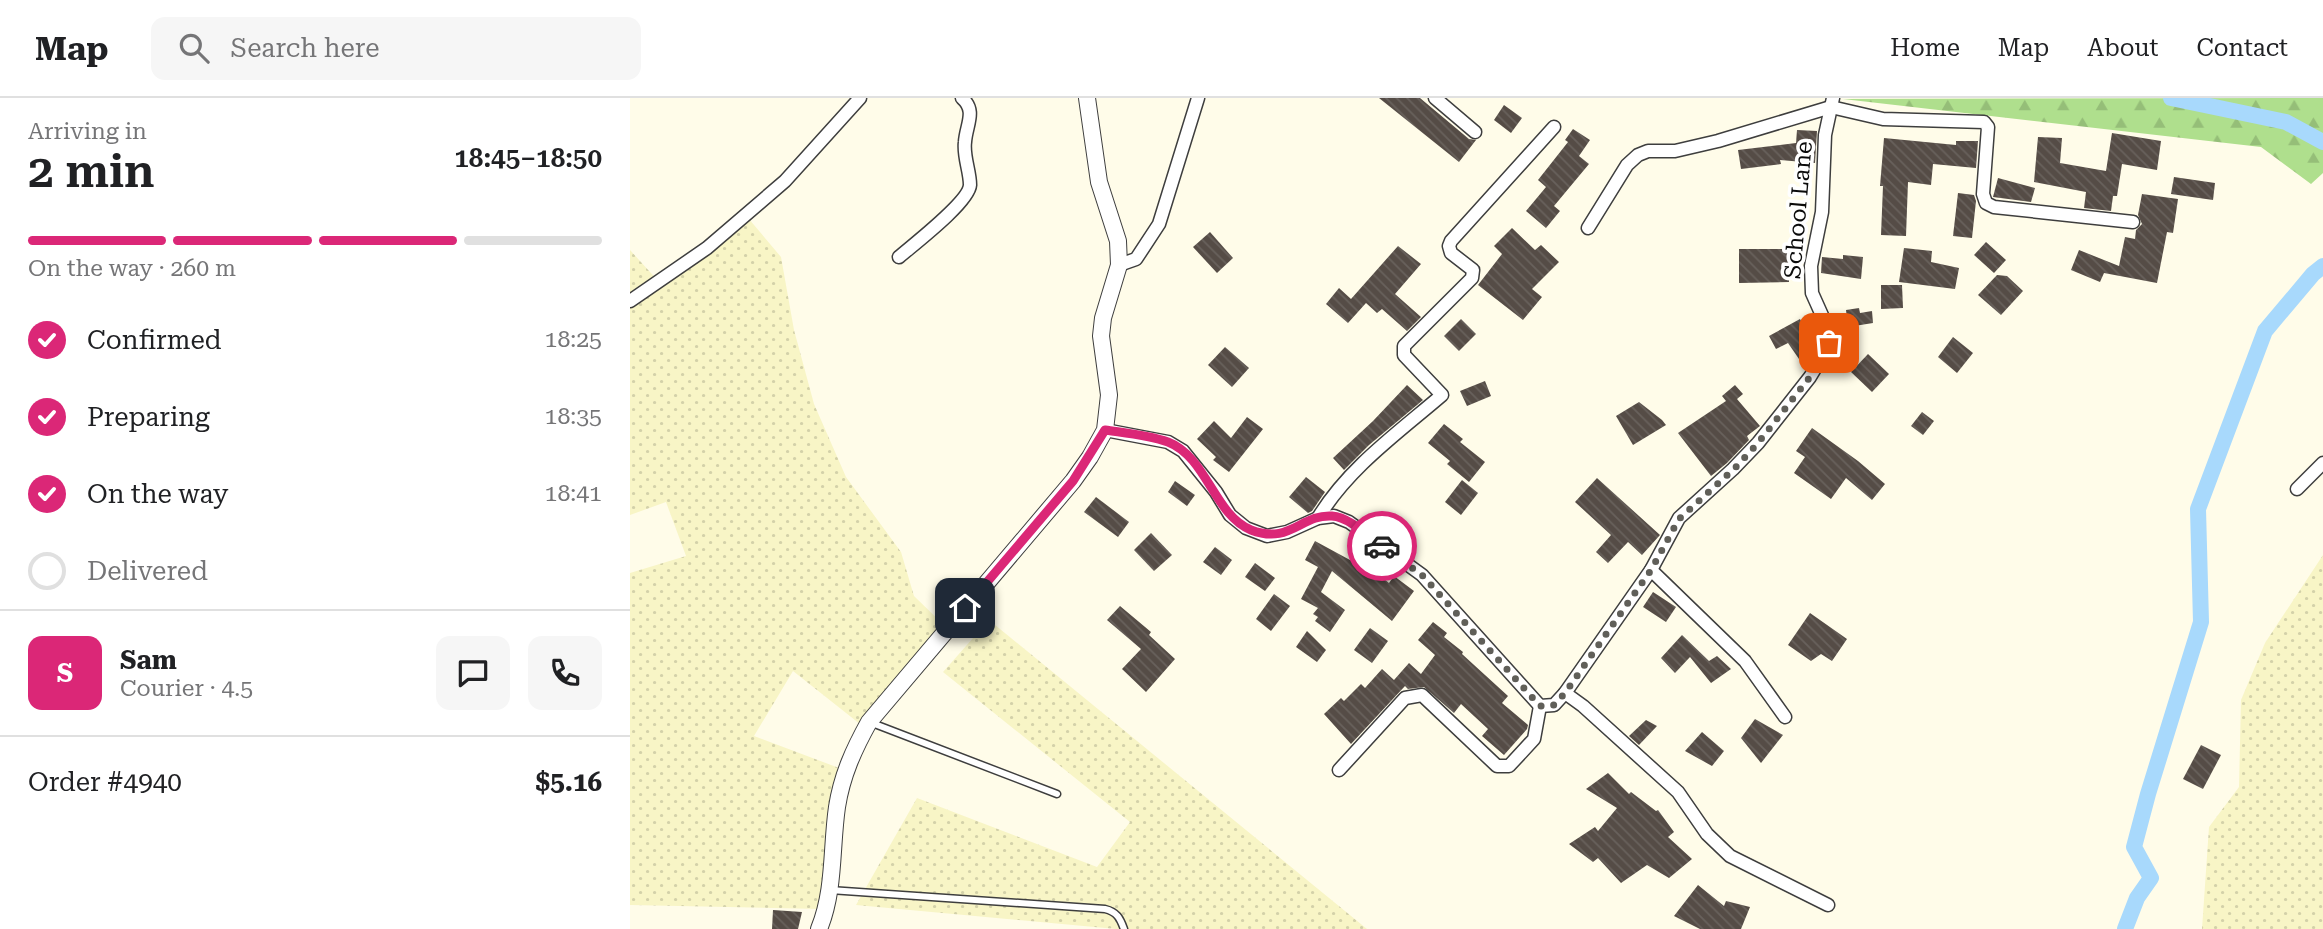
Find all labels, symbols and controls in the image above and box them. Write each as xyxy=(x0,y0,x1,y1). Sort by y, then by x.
search box xyxy=(151,17,641,80)
text: Map xyxy=(35,29,109,68)
icon: search xyxy=(175,29,213,67)
text: Search here xyxy=(231,33,380,63)
text: Home xyxy=(1890,34,1960,62)
text: Map xyxy=(1998,34,2049,62)
text: About xyxy=(2087,34,2158,62)
text: Contact xyxy=(2196,34,2288,62)
text: Arriving in xyxy=(28,118,147,145)
street label: School Lane xyxy=(1779,140,1818,280)
text: 18:45–18:50 xyxy=(454,143,602,173)
text: 2 min xyxy=(28,144,155,198)
text: On the way · 260 m xyxy=(28,255,236,282)
pin xyxy=(1799,313,1859,373)
icon: check xyxy=(28,321,66,359)
icon: bag xyxy=(1810,324,1848,362)
text: Confirmed xyxy=(87,325,222,355)
text: 18:25 xyxy=(545,326,602,353)
icon: check xyxy=(28,398,66,436)
text: Preparing xyxy=(87,402,210,432)
text: 18:35 xyxy=(545,403,602,430)
icon: check xyxy=(28,475,66,513)
text: On the way xyxy=(87,479,228,509)
text: 18:41 xyxy=(545,480,602,507)
courier xyxy=(1347,511,1417,581)
icon: car xyxy=(1363,527,1401,565)
text: Delivered xyxy=(87,556,208,586)
pin xyxy=(935,578,995,638)
icon: home xyxy=(946,589,984,627)
button: chat xyxy=(436,636,510,710)
button: phone xyxy=(528,636,602,710)
text: Sam xyxy=(120,645,177,675)
text: S xyxy=(57,658,73,688)
text: Courier · 4.5 xyxy=(120,675,253,702)
text: Order #4940 xyxy=(28,767,182,797)
text: $5.16 xyxy=(536,767,602,797)

